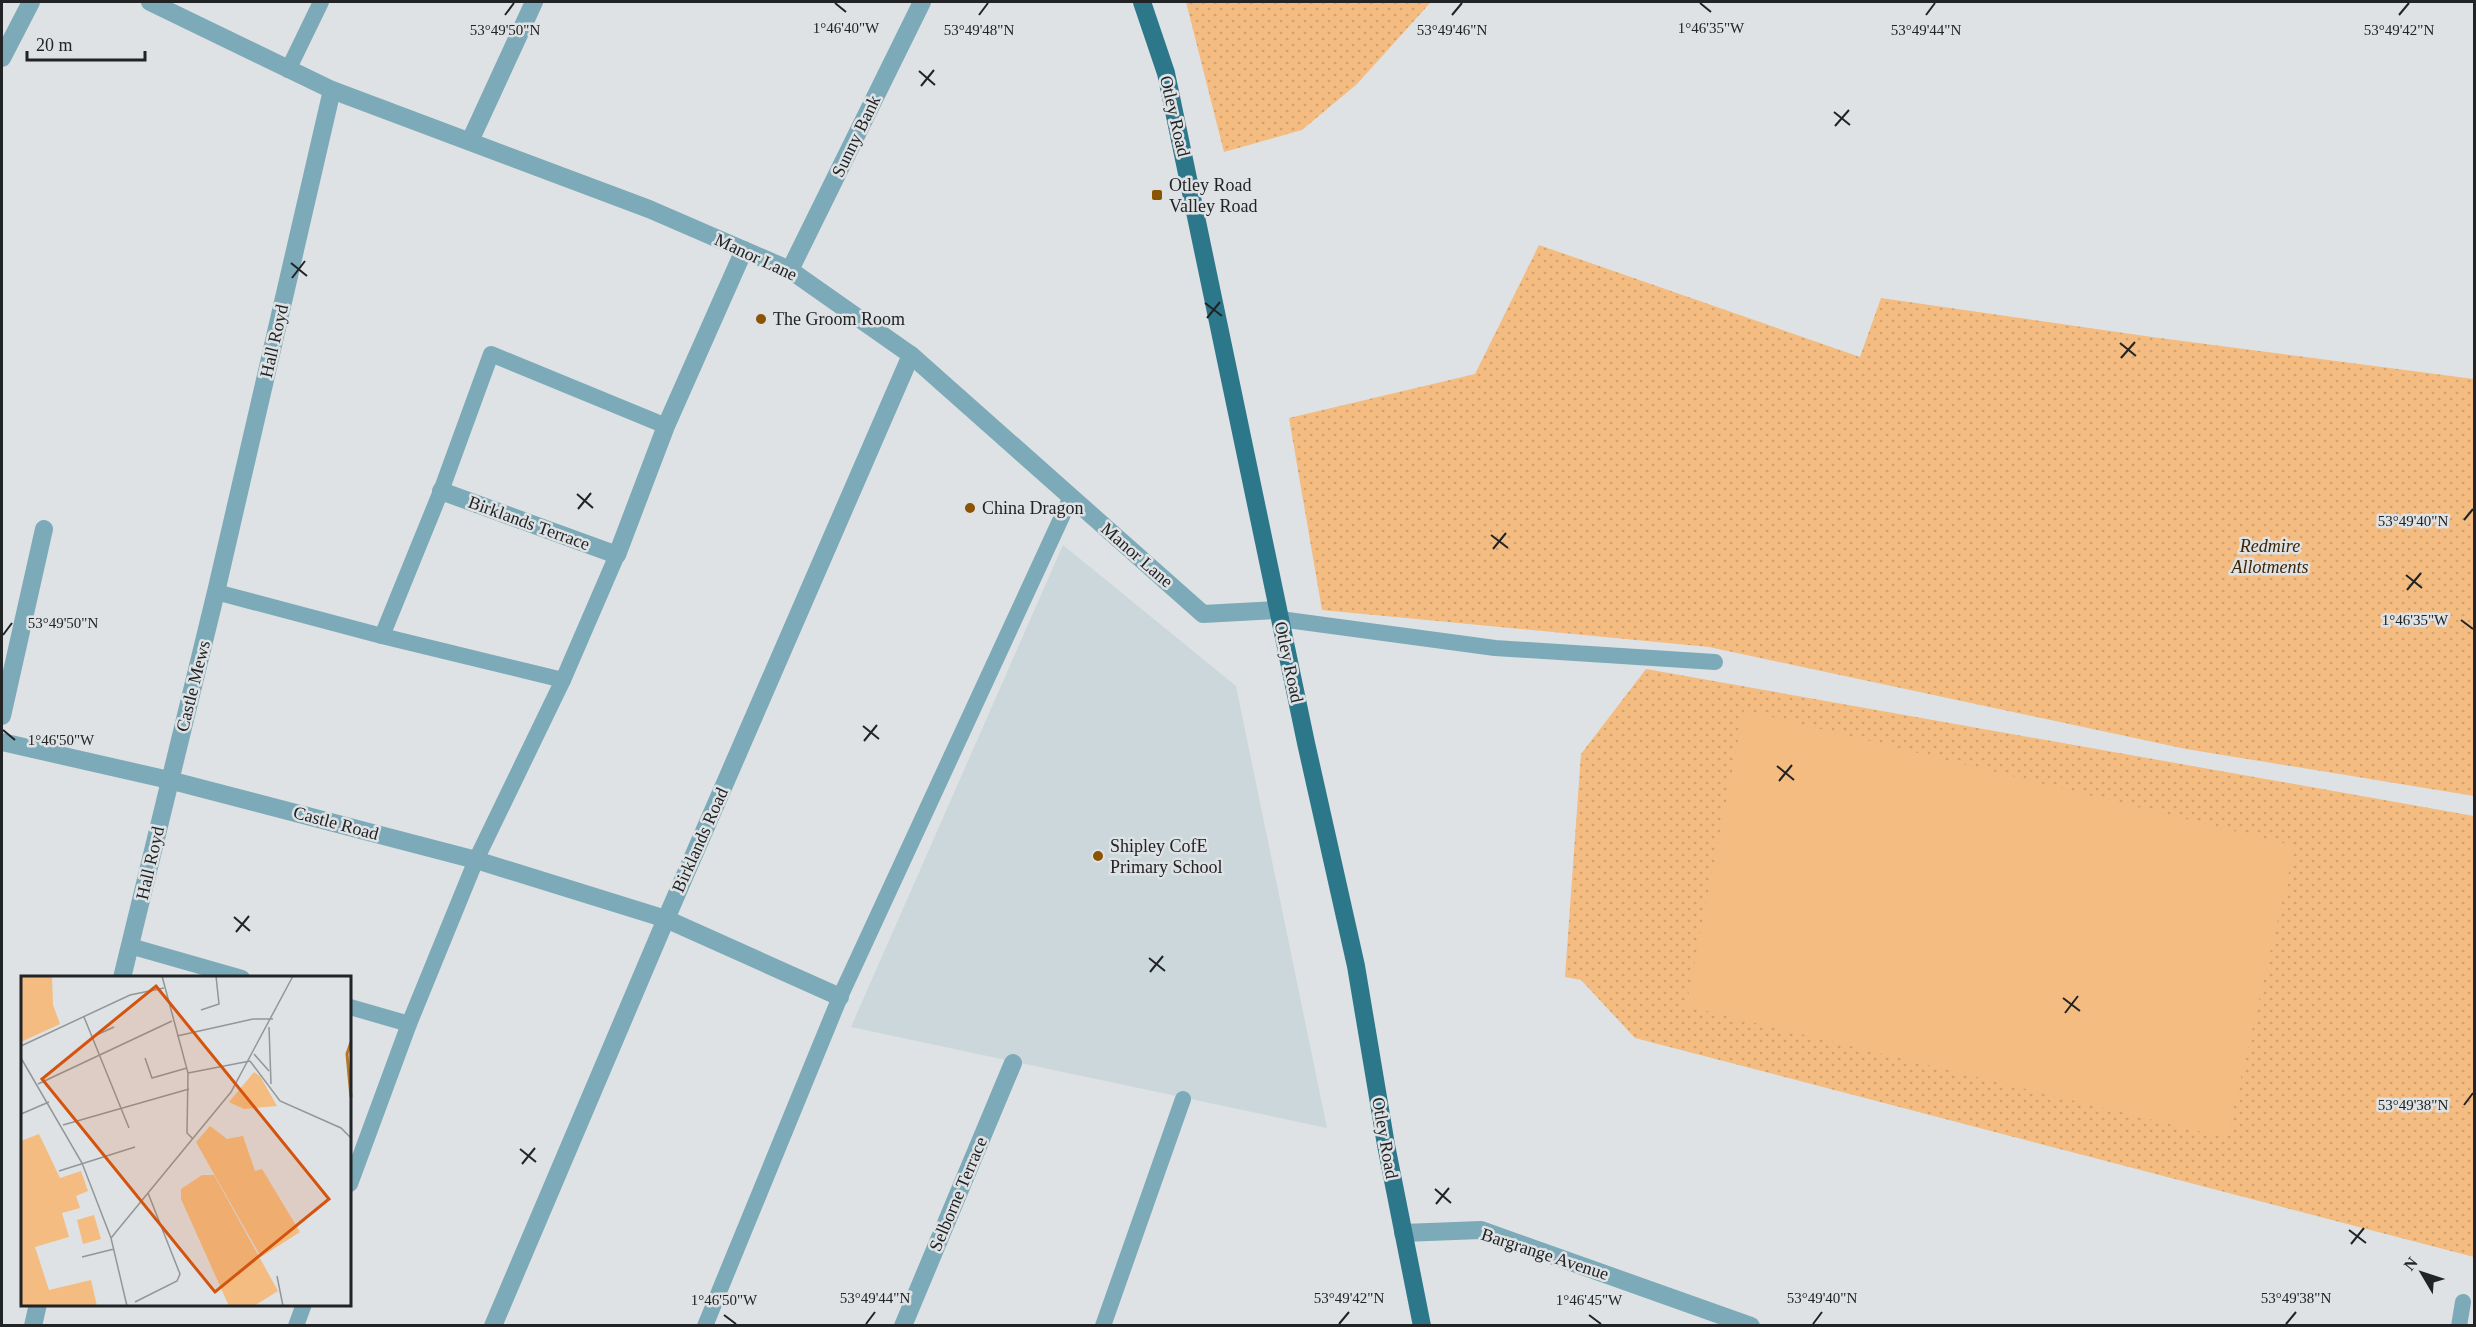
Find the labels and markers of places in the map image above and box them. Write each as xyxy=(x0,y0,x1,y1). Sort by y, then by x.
place label: Otley Road Valley Road xyxy=(1169,175,1257,216)
marker: Otley Road Valley Road xyxy=(1150,188,1164,202)
place label: The Groom Room xyxy=(773,309,905,329)
marker: The Groom Room xyxy=(754,312,768,326)
place label: China Dragon xyxy=(982,498,1083,518)
marker: China Dragon xyxy=(963,501,977,515)
place label: Shipley CofE Primary School xyxy=(1110,836,1223,877)
marker: Shipley CofE Primary School xyxy=(1091,849,1105,863)

